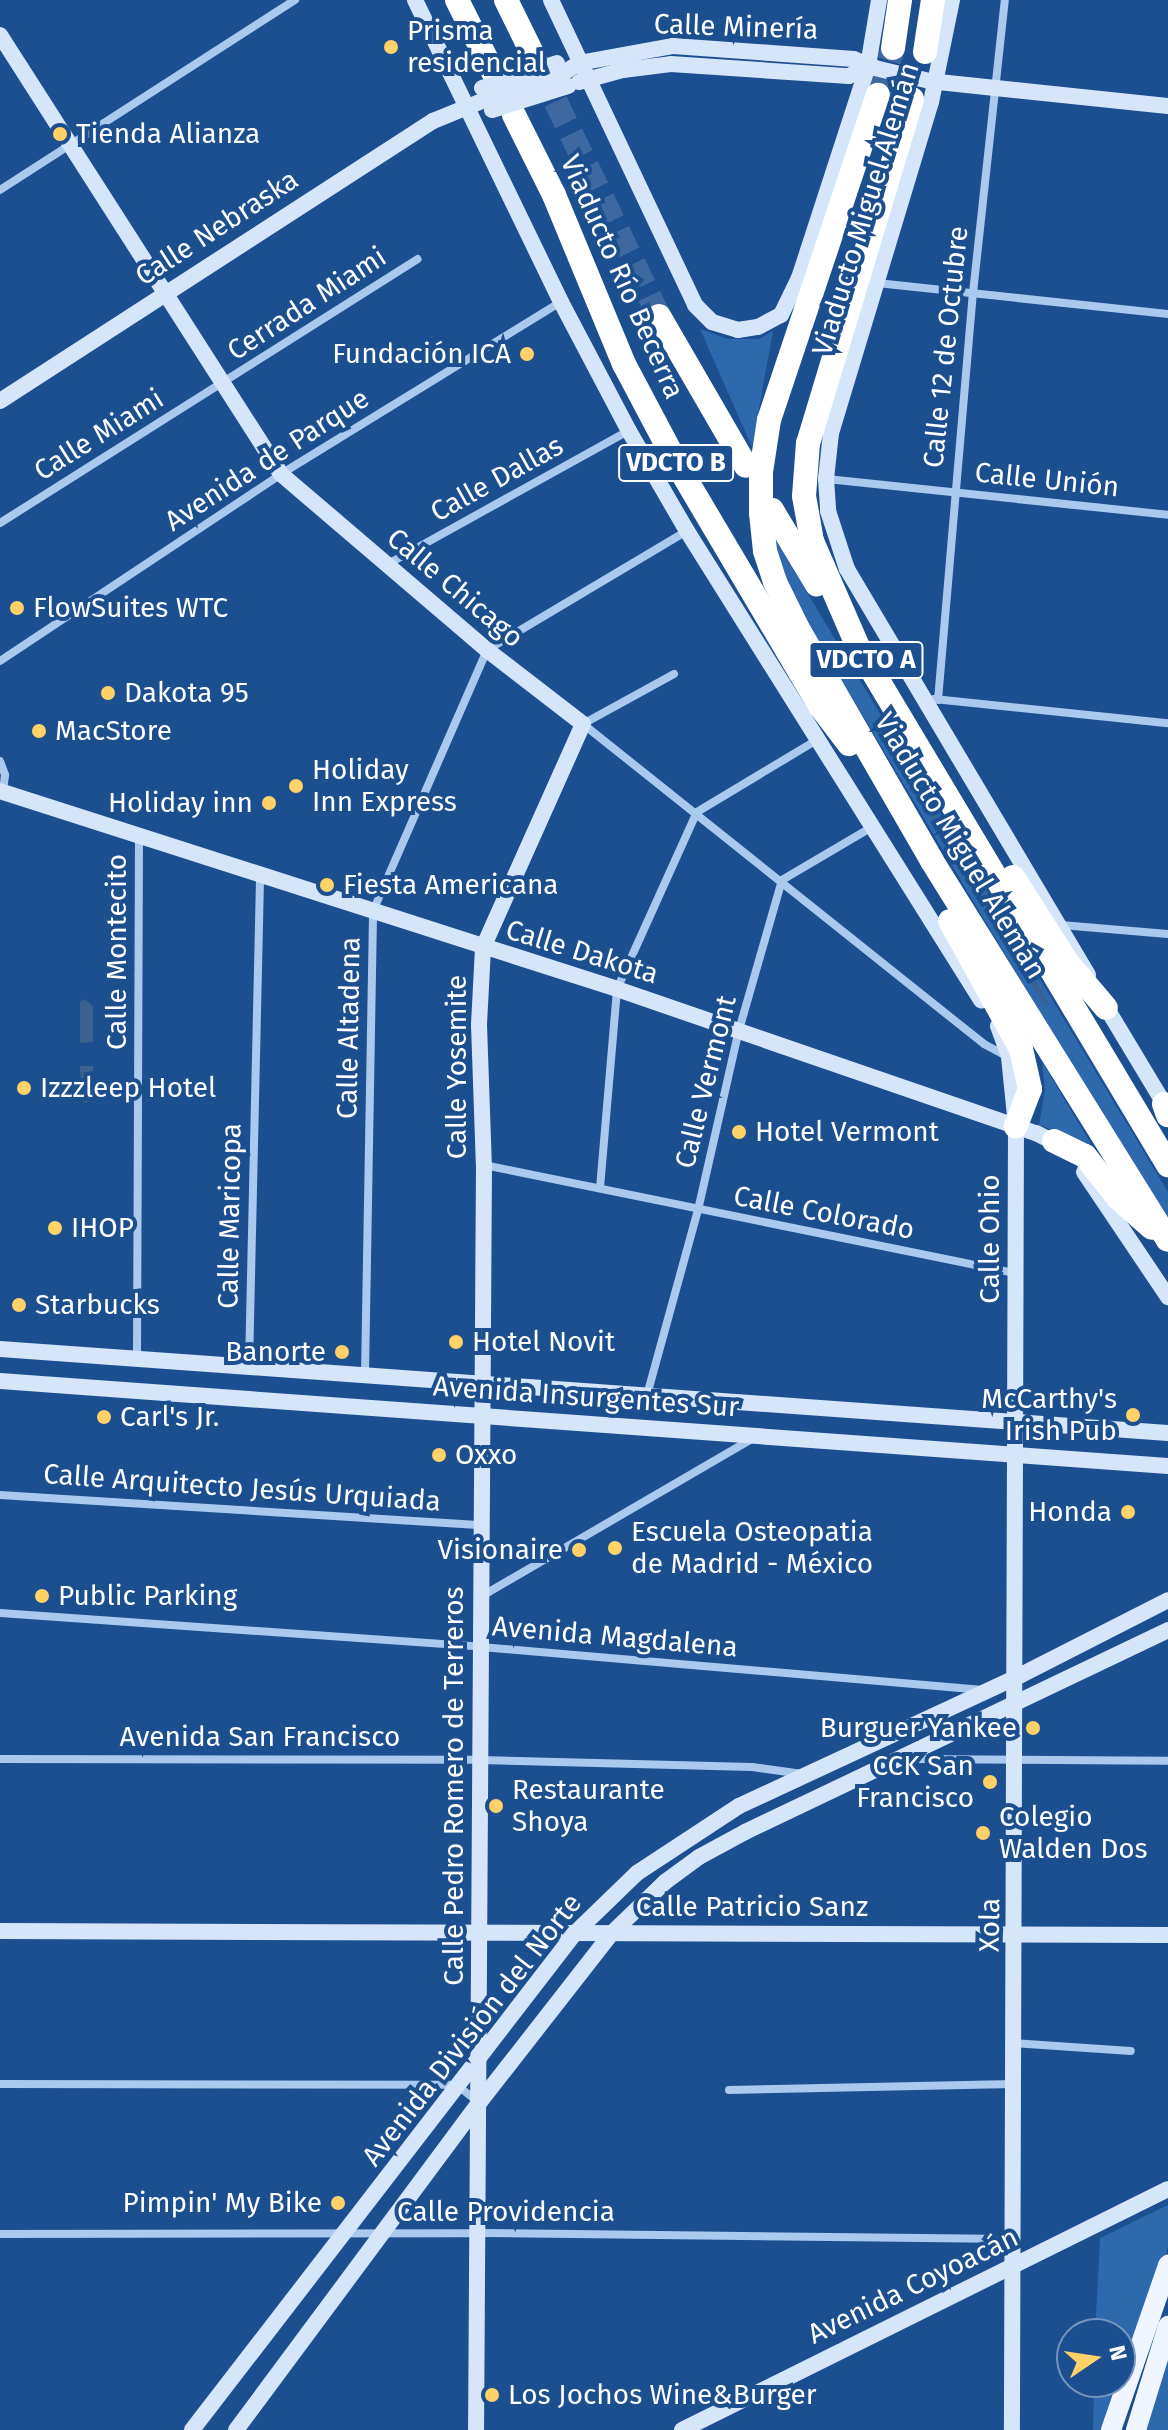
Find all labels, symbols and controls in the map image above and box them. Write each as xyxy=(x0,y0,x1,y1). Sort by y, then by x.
street label: Calle Minería xyxy=(653,7,819,47)
place label: Prisma residencial xyxy=(407,14,546,80)
marker: Prisma residencial xyxy=(382,38,400,56)
street label: Viaducto Miguel Alemán xyxy=(805,58,927,360)
place label: Tienda Alianza xyxy=(76,117,260,151)
marker: Tienda Alianza xyxy=(51,125,69,143)
street label: Viaducto Río Becerra xyxy=(553,150,691,404)
street label: Calle Nebraska xyxy=(129,163,305,293)
street label: Calle 12 de Octubre xyxy=(917,224,975,470)
street label: Cerrada Miami xyxy=(221,240,393,368)
place label: Fundación ICA xyxy=(332,337,511,371)
marker: Fundación ICA xyxy=(518,345,536,363)
street label: Calle Miami xyxy=(28,382,170,488)
street label: Avenida de Parque xyxy=(159,382,375,538)
street label: Calle Dallas xyxy=(425,429,569,529)
road number: VDCTO B xyxy=(618,441,734,485)
street label: Calle Unión xyxy=(973,456,1121,504)
street label: Calle Chicago xyxy=(380,521,530,655)
place label: FlowSuites WTC xyxy=(33,591,228,625)
marker: FlowSuites WTC xyxy=(8,599,26,617)
road number: VDCTO A xyxy=(808,638,924,682)
place label: Dakota 95 xyxy=(124,676,249,710)
marker: Dakota 95 xyxy=(99,684,117,702)
street label: Viaducto Miguel Alemán xyxy=(867,707,1053,985)
place label: MacStore xyxy=(55,714,172,748)
marker: MacStore xyxy=(30,722,48,740)
place label: Holiday Inn Express xyxy=(312,753,457,819)
marker: Holiday Inn Express xyxy=(287,777,305,795)
place label: Holiday inn xyxy=(108,786,253,820)
marker: Holiday inn xyxy=(260,794,278,812)
street label: Calle Montecito xyxy=(100,854,134,1050)
place label: Fiesta Americana xyxy=(343,868,559,902)
marker: Fiesta Americana xyxy=(318,876,336,894)
street label: Calle Dakota xyxy=(502,913,662,991)
street label: Calle Altadena xyxy=(331,937,367,1119)
street label: Calle Yosemite xyxy=(440,975,474,1159)
street label: Calle Vermont xyxy=(668,992,744,1172)
place label: Izzzleep Hotel xyxy=(40,1071,216,1105)
marker: Izzzleep Hotel xyxy=(15,1079,33,1097)
place label: Hotel Vermont xyxy=(755,1115,939,1149)
street label: Calle Maricopa xyxy=(212,1123,248,1309)
marker: Hotel Vermont xyxy=(730,1123,748,1141)
street label: Calle Ohio xyxy=(973,1174,1007,1304)
street label: Calle Colorado xyxy=(731,1179,917,1247)
place label: IHOP xyxy=(71,1211,134,1245)
marker: IHOP xyxy=(46,1219,64,1237)
place label: Starbucks xyxy=(35,1288,160,1322)
marker: Starbucks xyxy=(10,1296,28,1314)
place label: Hotel Novit xyxy=(472,1325,615,1359)
marker: Hotel Novit xyxy=(447,1333,465,1351)
place label: Banorte xyxy=(225,1335,326,1369)
marker: Banorte xyxy=(333,1343,351,1361)
street label: Avenida Insurgentes Sur xyxy=(432,1370,740,1424)
place label: McCarthy's Irish Pub xyxy=(981,1382,1117,1448)
place label: Carl's Jr. xyxy=(120,1400,219,1434)
marker: McCarthy's Irish Pub xyxy=(1124,1406,1142,1424)
marker: Carl's Jr. xyxy=(95,1408,113,1426)
place label: Oxxo xyxy=(455,1438,517,1472)
marker: Oxxo xyxy=(430,1446,448,1464)
street label: Calle Arquitecto Jesús Urquiada xyxy=(42,1457,442,1519)
place label: Honda xyxy=(1028,1495,1112,1529)
marker: Honda xyxy=(1119,1503,1137,1521)
place label: Escuela Osteopatia de Madrid - México xyxy=(631,1515,873,1581)
place label: Visionaire xyxy=(437,1533,563,1567)
marker: Escuela Osteopatia de Madrid - México xyxy=(606,1539,624,1557)
marker: Visionaire xyxy=(570,1541,588,1559)
place label: Public Parking xyxy=(58,1579,237,1613)
street label: Calle Pedro Romero de Terreros xyxy=(437,1586,471,1986)
marker: Public Parking xyxy=(33,1587,51,1605)
street label: Avenida Magdalena xyxy=(491,1610,739,1664)
place label: Burguer Yankee xyxy=(820,1711,1017,1745)
marker: Burguer Yankee xyxy=(1024,1719,1042,1737)
street label: Avenida San Francisco xyxy=(120,1720,400,1754)
place label: CCK San Francisco xyxy=(856,1749,974,1815)
place label: Restaurante Shoya xyxy=(512,1773,665,1839)
marker: CCK San Francisco xyxy=(981,1773,999,1791)
marker: Restaurante Shoya xyxy=(487,1797,505,1815)
place label: Colegio Walden Dos xyxy=(999,1800,1148,1866)
marker: Colegio Walden Dos xyxy=(974,1824,992,1842)
street label: Avenida División del Norte xyxy=(355,1887,589,2173)
street label: Calle Patricio Sanz xyxy=(636,1890,868,1924)
street label: Xola xyxy=(973,1898,1007,1952)
place label: Pimpin' My Bike xyxy=(122,2186,322,2220)
marker: Pimpin' My Bike xyxy=(329,2194,347,2212)
street label: Calle Providencia xyxy=(397,2195,615,2229)
street label: Avenida Coyoacán xyxy=(802,2221,1024,2351)
north arrow xyxy=(1056,2318,1136,2398)
text: N xyxy=(1103,2343,1133,2363)
place label: Los Jochos Wine&Burger xyxy=(508,2378,817,2412)
marker: Los Jochos Wine&Burger xyxy=(483,2386,501,2404)

